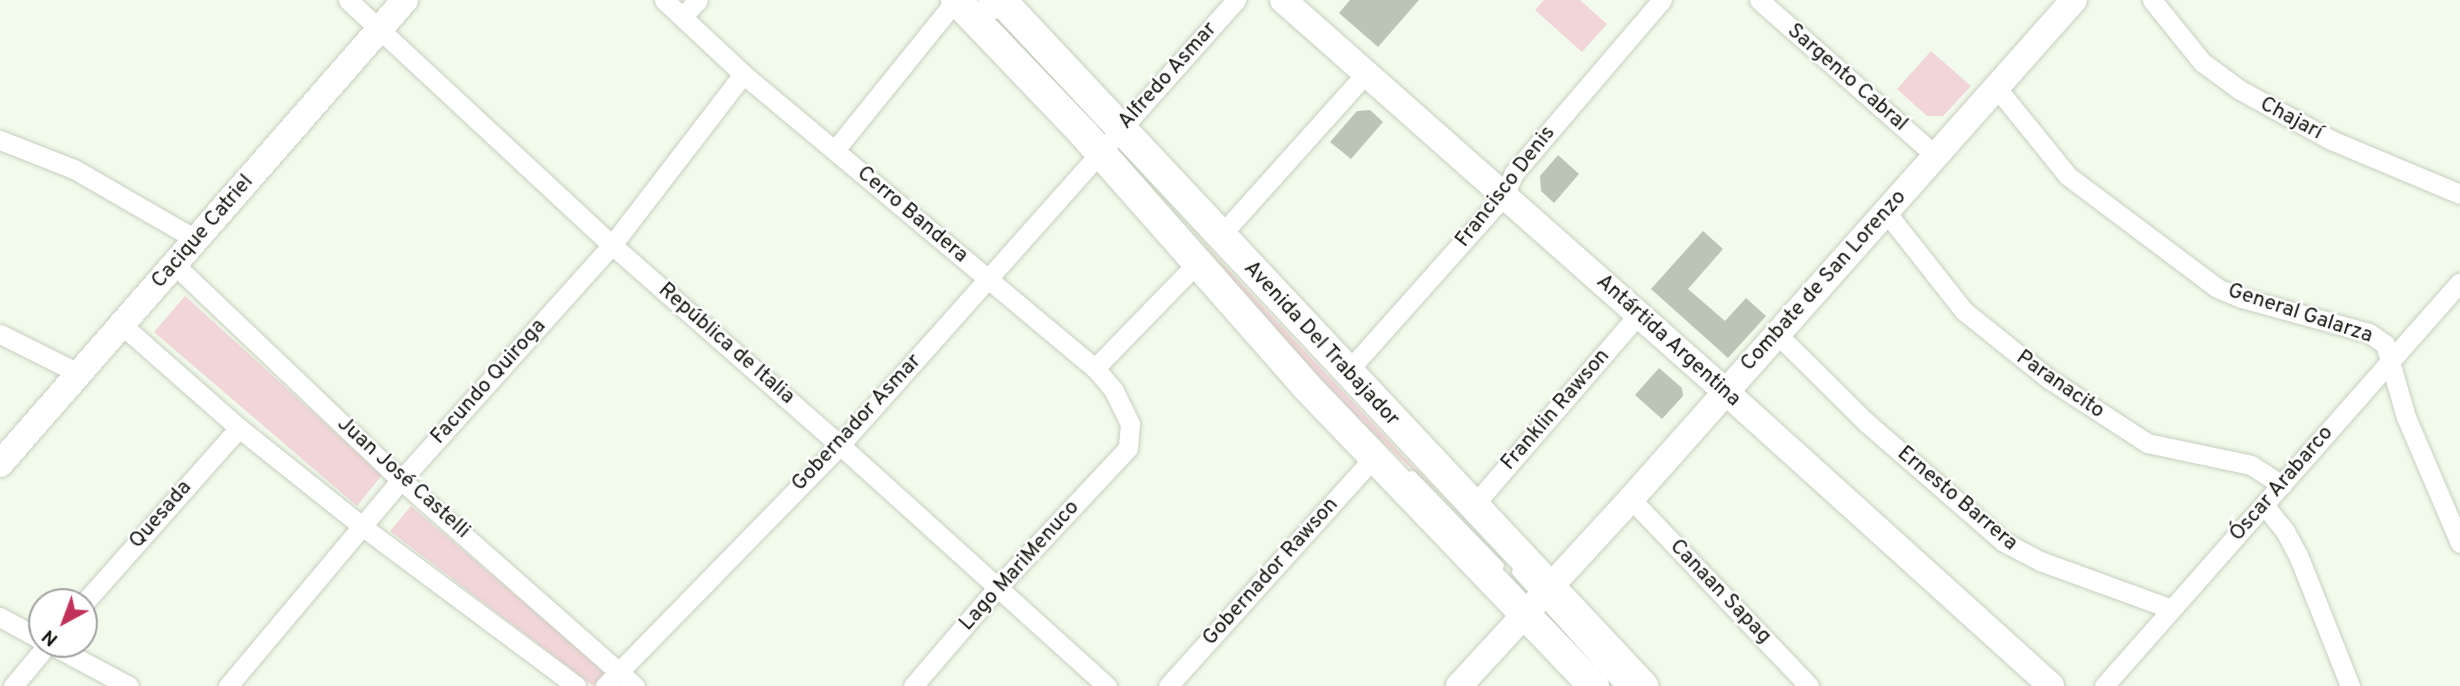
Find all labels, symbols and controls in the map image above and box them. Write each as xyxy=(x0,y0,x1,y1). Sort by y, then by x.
street label: Alfredo Asmar xyxy=(1113,17,1223,135)
street label: Sargento Cabral xyxy=(1782,19,1912,137)
street label: Chajarí xyxy=(2255,92,2327,146)
street label: Francisco Denis xyxy=(1451,121,1561,253)
street label: Cerro Bandera xyxy=(851,161,973,269)
street label: Cacique Catriel xyxy=(147,170,259,294)
street label: Combate de San Lorenzo xyxy=(1736,185,1912,377)
street label: Avenida Del Trabajador xyxy=(1238,256,1404,432)
street label: Antártida Argentina xyxy=(1590,269,1746,413)
street label: República de Italia xyxy=(653,278,799,410)
street label: General Galarza xyxy=(2224,279,2376,349)
street label: Facundo Quiroga xyxy=(426,314,552,450)
street label: Franklin Rawson xyxy=(1496,344,1616,476)
street label: Paranacito xyxy=(2011,345,2109,425)
street label: Gobernador Asmar xyxy=(787,349,927,497)
street label: Juan José Castelli xyxy=(331,412,475,544)
street label: Óscar Arabarco xyxy=(2225,421,2339,547)
street label: Ernesto Barrera xyxy=(1892,441,2022,557)
street label: Quesada xyxy=(125,476,197,554)
street label: Gobernador Rawson xyxy=(1198,493,1344,651)
street label: Lago MariMenuco xyxy=(955,496,1085,636)
street label: Canaan Sapag xyxy=(1664,535,1776,649)
north arrow xyxy=(28,588,98,658)
text: N xyxy=(38,624,64,651)

